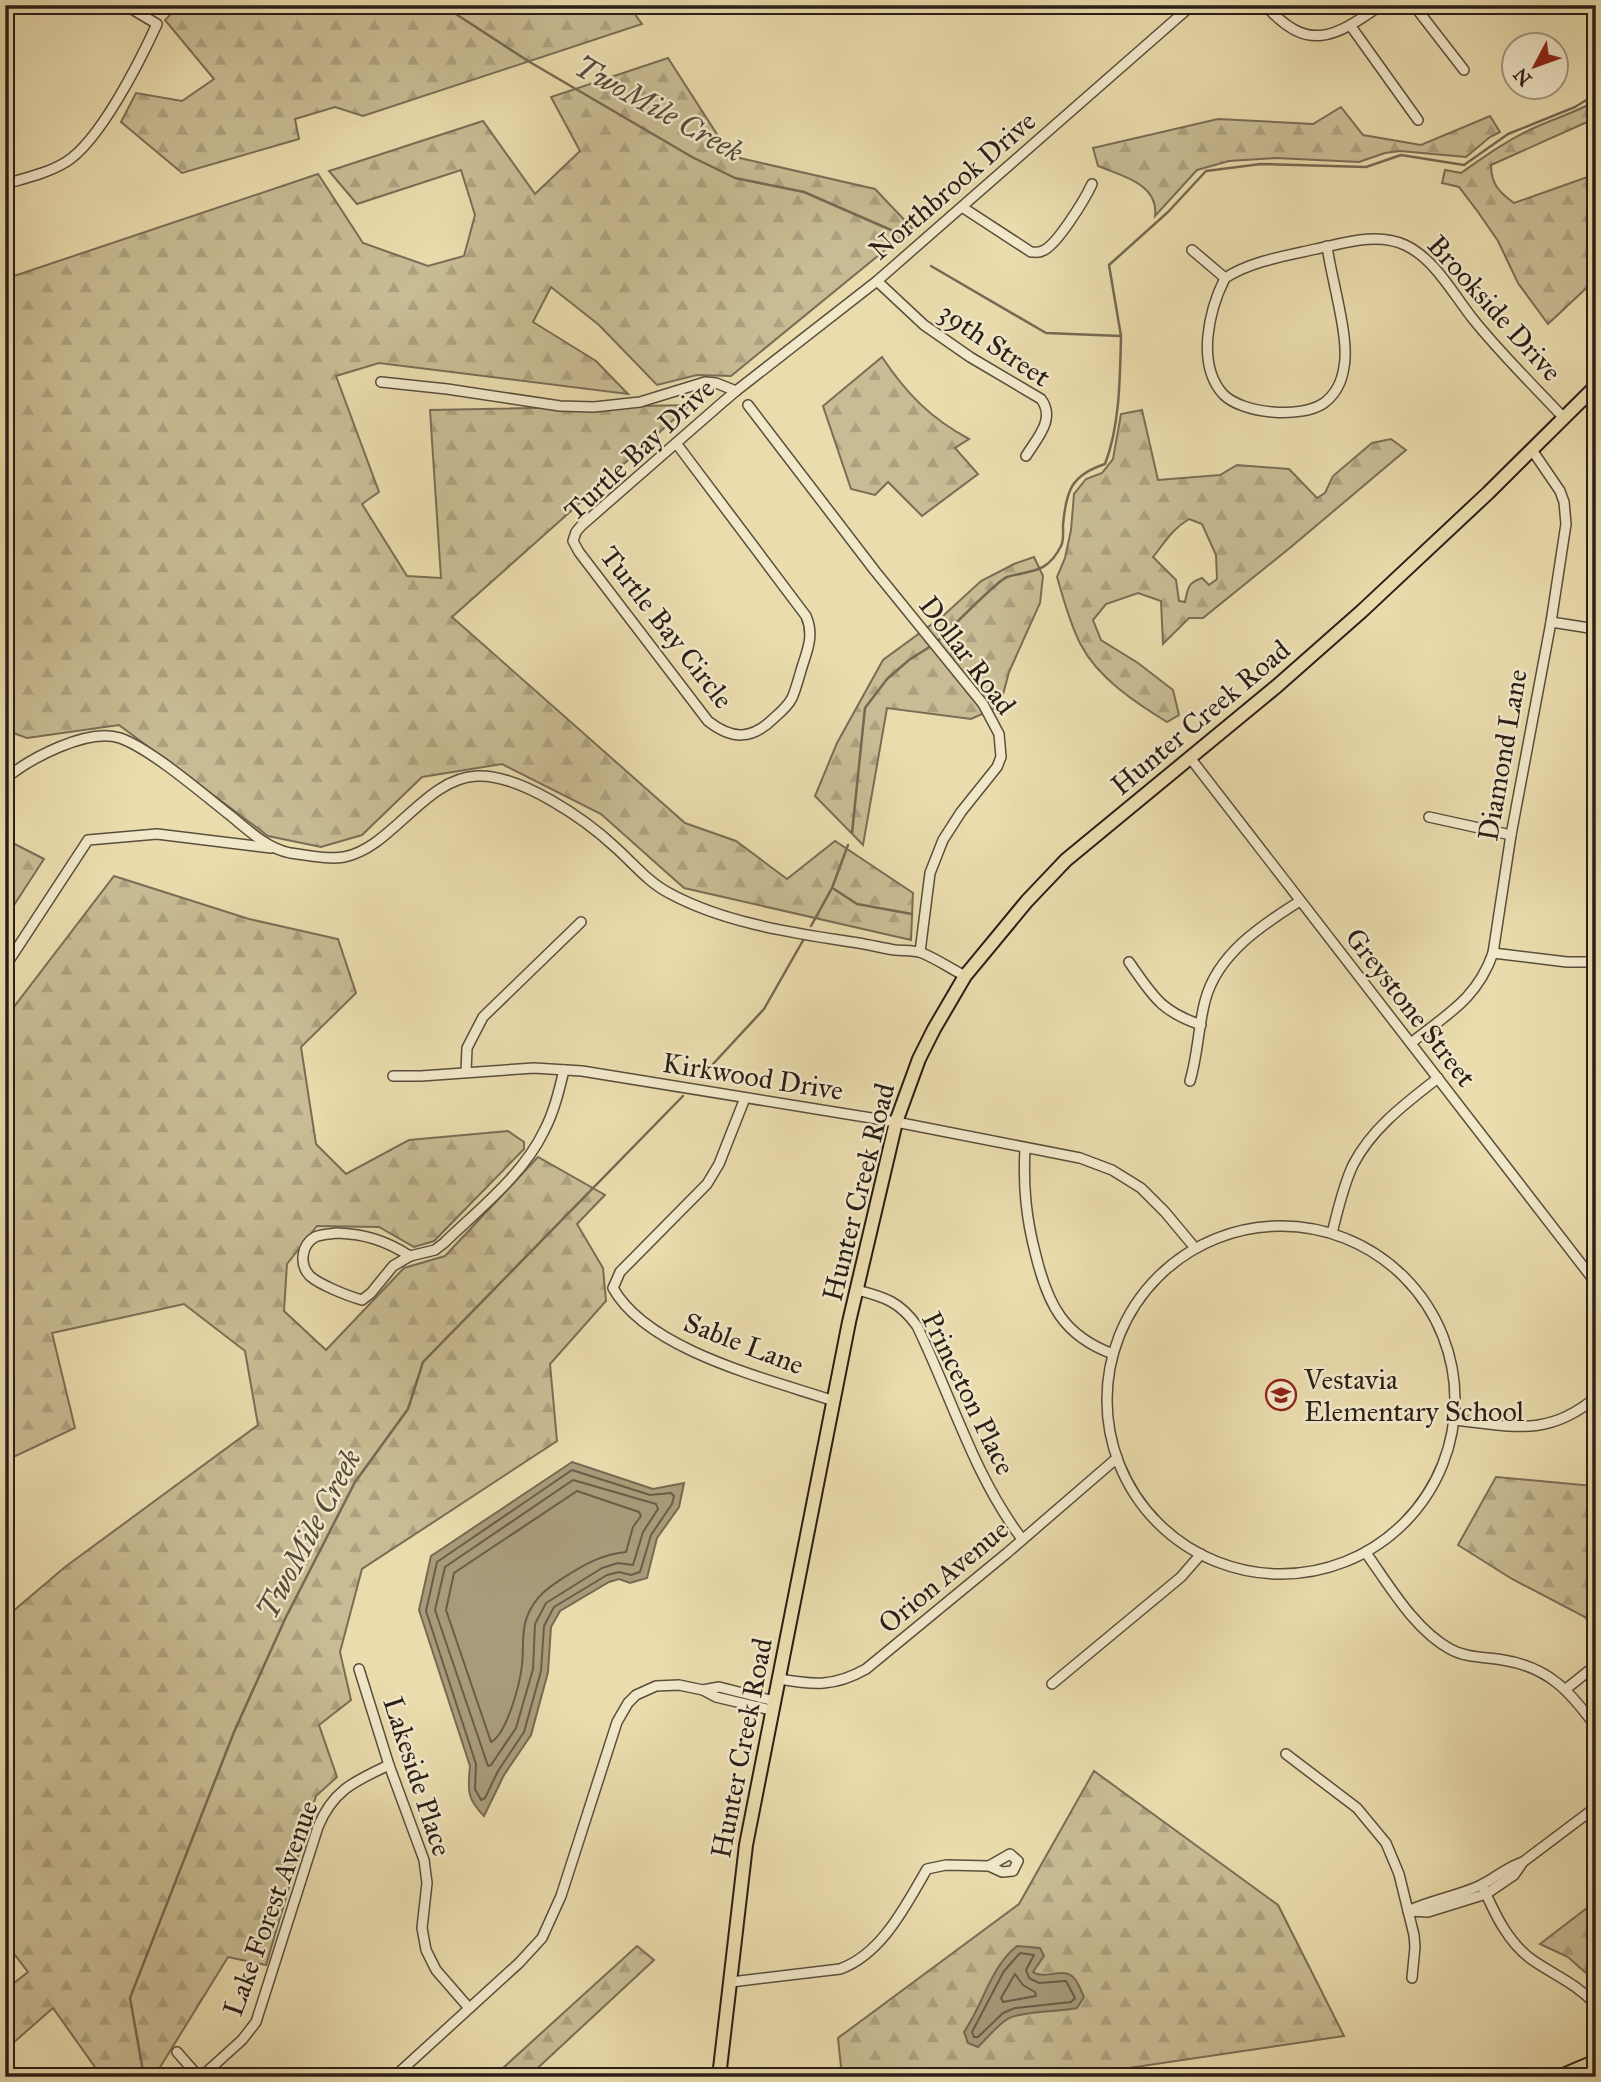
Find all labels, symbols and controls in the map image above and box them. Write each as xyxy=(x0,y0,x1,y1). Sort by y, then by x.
north arrow xyxy=(1500,32,1570,102)
water label: TwoMile Creek xyxy=(568,48,750,170)
text: N xyxy=(1509,63,1537,90)
street label: Northbrook Drive xyxy=(862,103,1043,267)
street label: Brookside Drive xyxy=(1420,228,1569,389)
street label: 39th Street xyxy=(932,294,1057,395)
street label: Turtle Bay Drive xyxy=(557,371,722,528)
street label: Turtle Bay Circle xyxy=(592,539,741,716)
street label: Dollar Road xyxy=(912,589,1024,722)
street label: Hunter Creek Road xyxy=(1104,632,1297,803)
street label: Diamond Lane xyxy=(1470,666,1535,844)
street label: Greystone Street xyxy=(1338,921,1484,1094)
street label: Kirkwood Drive xyxy=(660,1045,846,1108)
street label: Hunter Creek Road xyxy=(814,1080,902,1305)
street label: Sable Lane xyxy=(679,1305,809,1382)
street label: Princeton Place xyxy=(914,1306,1023,1480)
place label: Vestavia Elementary School xyxy=(1303,1362,1525,1429)
school or university icon: Vestavia Elementary School xyxy=(1264,1378,1298,1412)
water label: TwoMile Creek xyxy=(249,1443,369,1625)
street label: Orion Avenue xyxy=(871,1512,1015,1641)
street label: Hunter Creek Road xyxy=(703,1635,780,1861)
street label: Lakeside Place xyxy=(375,1692,460,1860)
street label: Lake Forest Avenue xyxy=(215,1796,326,2021)

